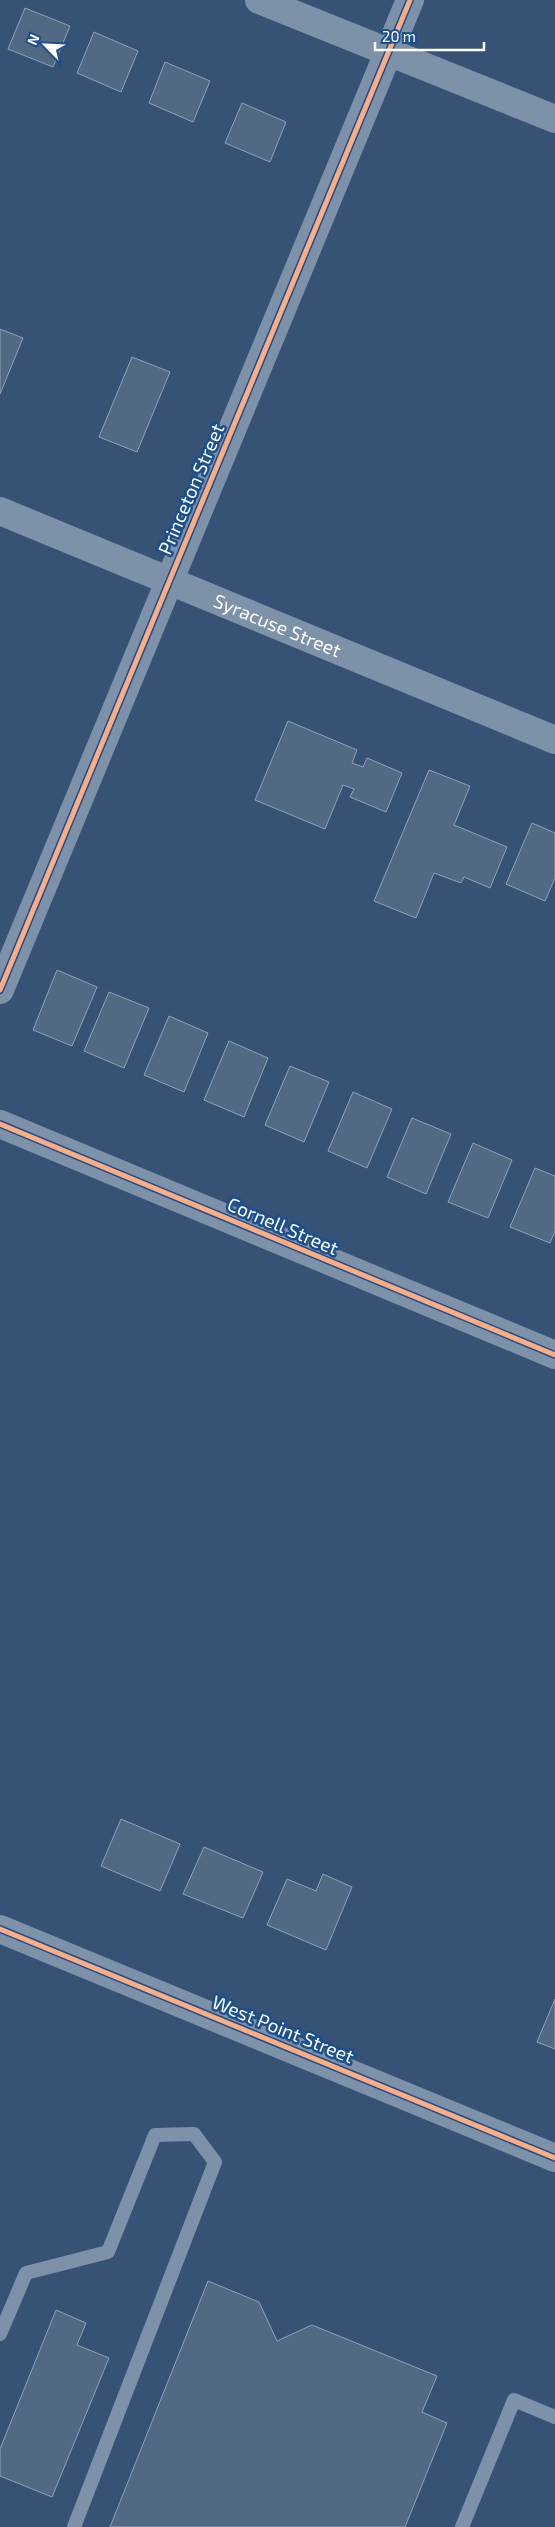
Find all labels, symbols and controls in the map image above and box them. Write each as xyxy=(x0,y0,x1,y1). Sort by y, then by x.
north arrow xyxy=(20,20,70,70)
scale bar xyxy=(375,20,484,52)
text: 20 m xyxy=(382,27,416,45)
text: N xyxy=(23,31,42,48)
street label: Princeton Street xyxy=(153,420,228,558)
street label: Syracuse Street xyxy=(210,588,345,661)
street label: Cornell Street xyxy=(224,1192,342,1259)
street label: West Point Street xyxy=(209,1990,357,2067)

